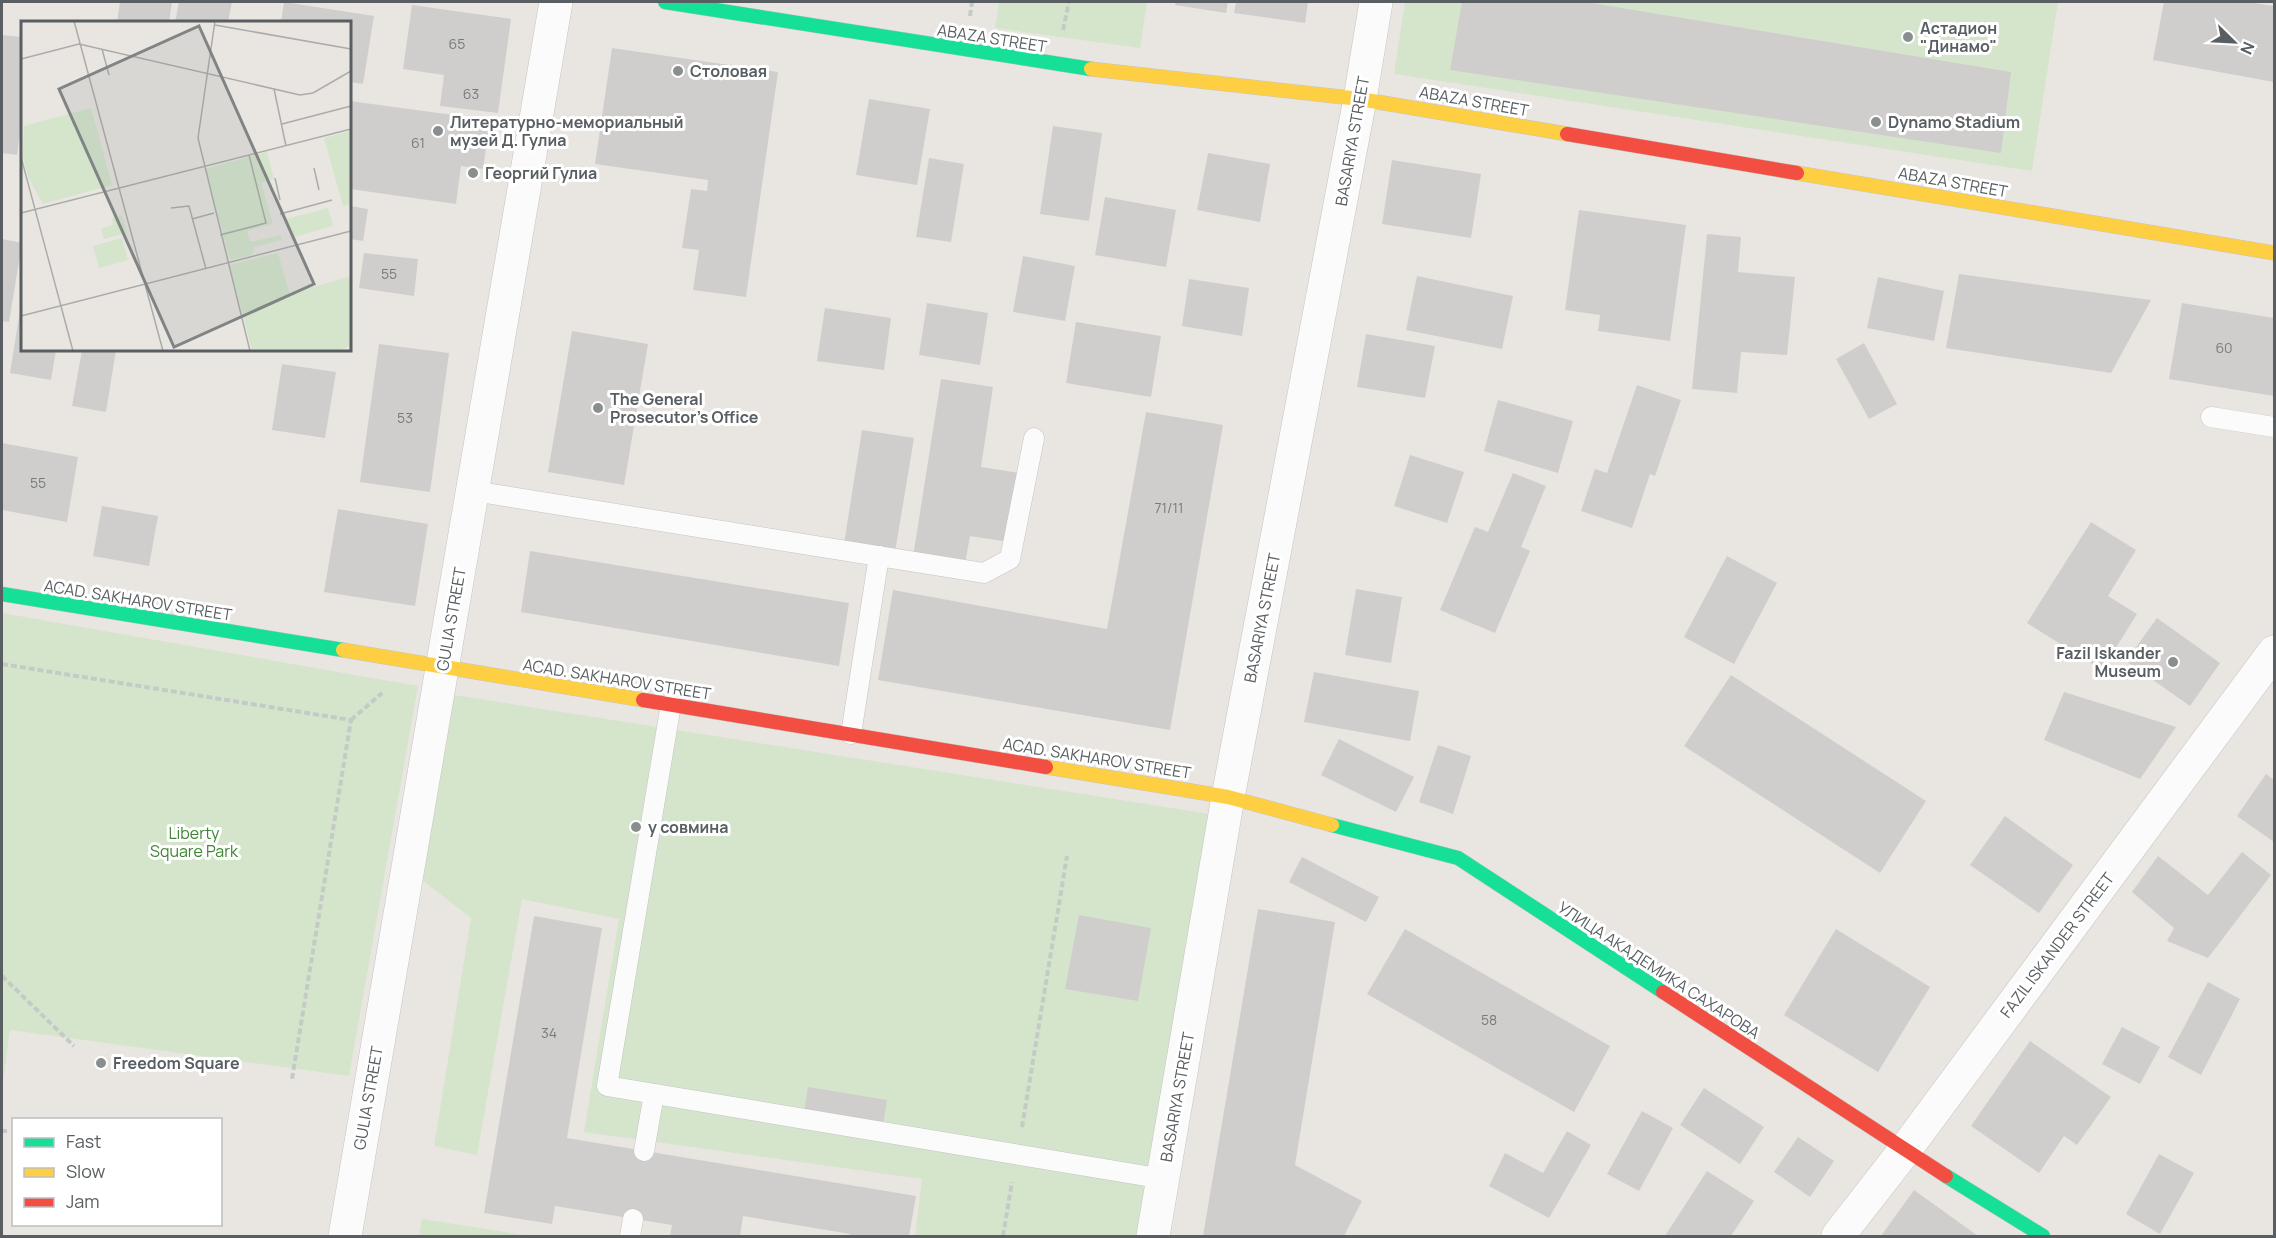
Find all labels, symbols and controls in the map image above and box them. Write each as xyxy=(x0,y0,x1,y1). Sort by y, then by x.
north arrow xyxy=(2204,12,2264,72)
place label: Астадион "Динамо" xyxy=(1920,17,1997,57)
street label: ABAZA STREET xyxy=(936,18,1049,58)
inset map xyxy=(21,21,351,351)
marker: Астадион "Динамо" xyxy=(1901,30,1915,44)
house number: 65 xyxy=(449,34,465,53)
text: N xyxy=(2235,38,2260,58)
place label: Столовая xyxy=(690,60,767,82)
marker: Столовая xyxy=(671,64,685,78)
street label: BASARIYA STREET xyxy=(1330,74,1374,208)
street label: ABAZA STREET xyxy=(1418,81,1531,122)
house number: 63 xyxy=(463,84,479,103)
place label: Литературно-мемориальный музей Д. Гулиа xyxy=(450,111,683,151)
place label: Dynamo Stadium xyxy=(1888,111,2020,133)
marker: Dynamo Stadium xyxy=(1869,115,1883,129)
marker: Литературно-мемориальный музей Д. Гулиа xyxy=(431,124,445,138)
house number: 61 xyxy=(411,133,425,152)
place label: Георгий Гулиа xyxy=(485,162,597,184)
street label: ABAZA STREET xyxy=(1897,162,2010,203)
marker: Георгий Гулиа xyxy=(466,166,480,180)
house number: 55 xyxy=(381,264,397,283)
house number: 60 xyxy=(2215,338,2233,357)
place label: The General Prosecutor's Office xyxy=(610,388,759,428)
marker: The General Prosecutor's Office xyxy=(591,401,605,415)
house number: 53 xyxy=(397,408,413,427)
house number: 55 xyxy=(30,473,46,492)
house number: 71/11 xyxy=(1155,498,1183,517)
street label: BASARIYA STREET xyxy=(1239,551,1285,684)
street label: GULIA STREET xyxy=(431,565,471,673)
street label: ACAD. SAKHAROV STREET xyxy=(42,574,234,626)
place label: Fazil Iskander Museum xyxy=(2056,642,2161,682)
street label: ACAD. SAKHAROV STREET xyxy=(521,653,713,705)
marker: Fazil Iskander Museum xyxy=(2166,655,2180,669)
street label: ACAD. SAKHAROV STREET xyxy=(1001,732,1193,784)
place label: у совмина xyxy=(648,816,728,838)
marker: у совмина xyxy=(629,820,643,834)
park label: Liberty Square Park xyxy=(150,822,239,862)
street label: FAZIL ISKANDER STREET xyxy=(1995,867,2119,1022)
street label: УЛИЦА АКАДЕМИКА САХАРОВА xyxy=(1554,896,1764,1044)
house number: 58 xyxy=(1481,1010,1497,1029)
house number: 34 xyxy=(541,1023,557,1042)
street label: BASARIYA STREET xyxy=(1155,1030,1199,1164)
street label: GULIA STREET xyxy=(348,1044,388,1152)
place label: Freedom Square xyxy=(113,1052,240,1074)
marker: Freedom Square xyxy=(94,1056,108,1070)
legend xyxy=(12,1118,222,1226)
text: Fast xyxy=(66,1129,101,1153)
text: Slow xyxy=(66,1159,106,1183)
text: Jam xyxy=(66,1189,100,1213)

